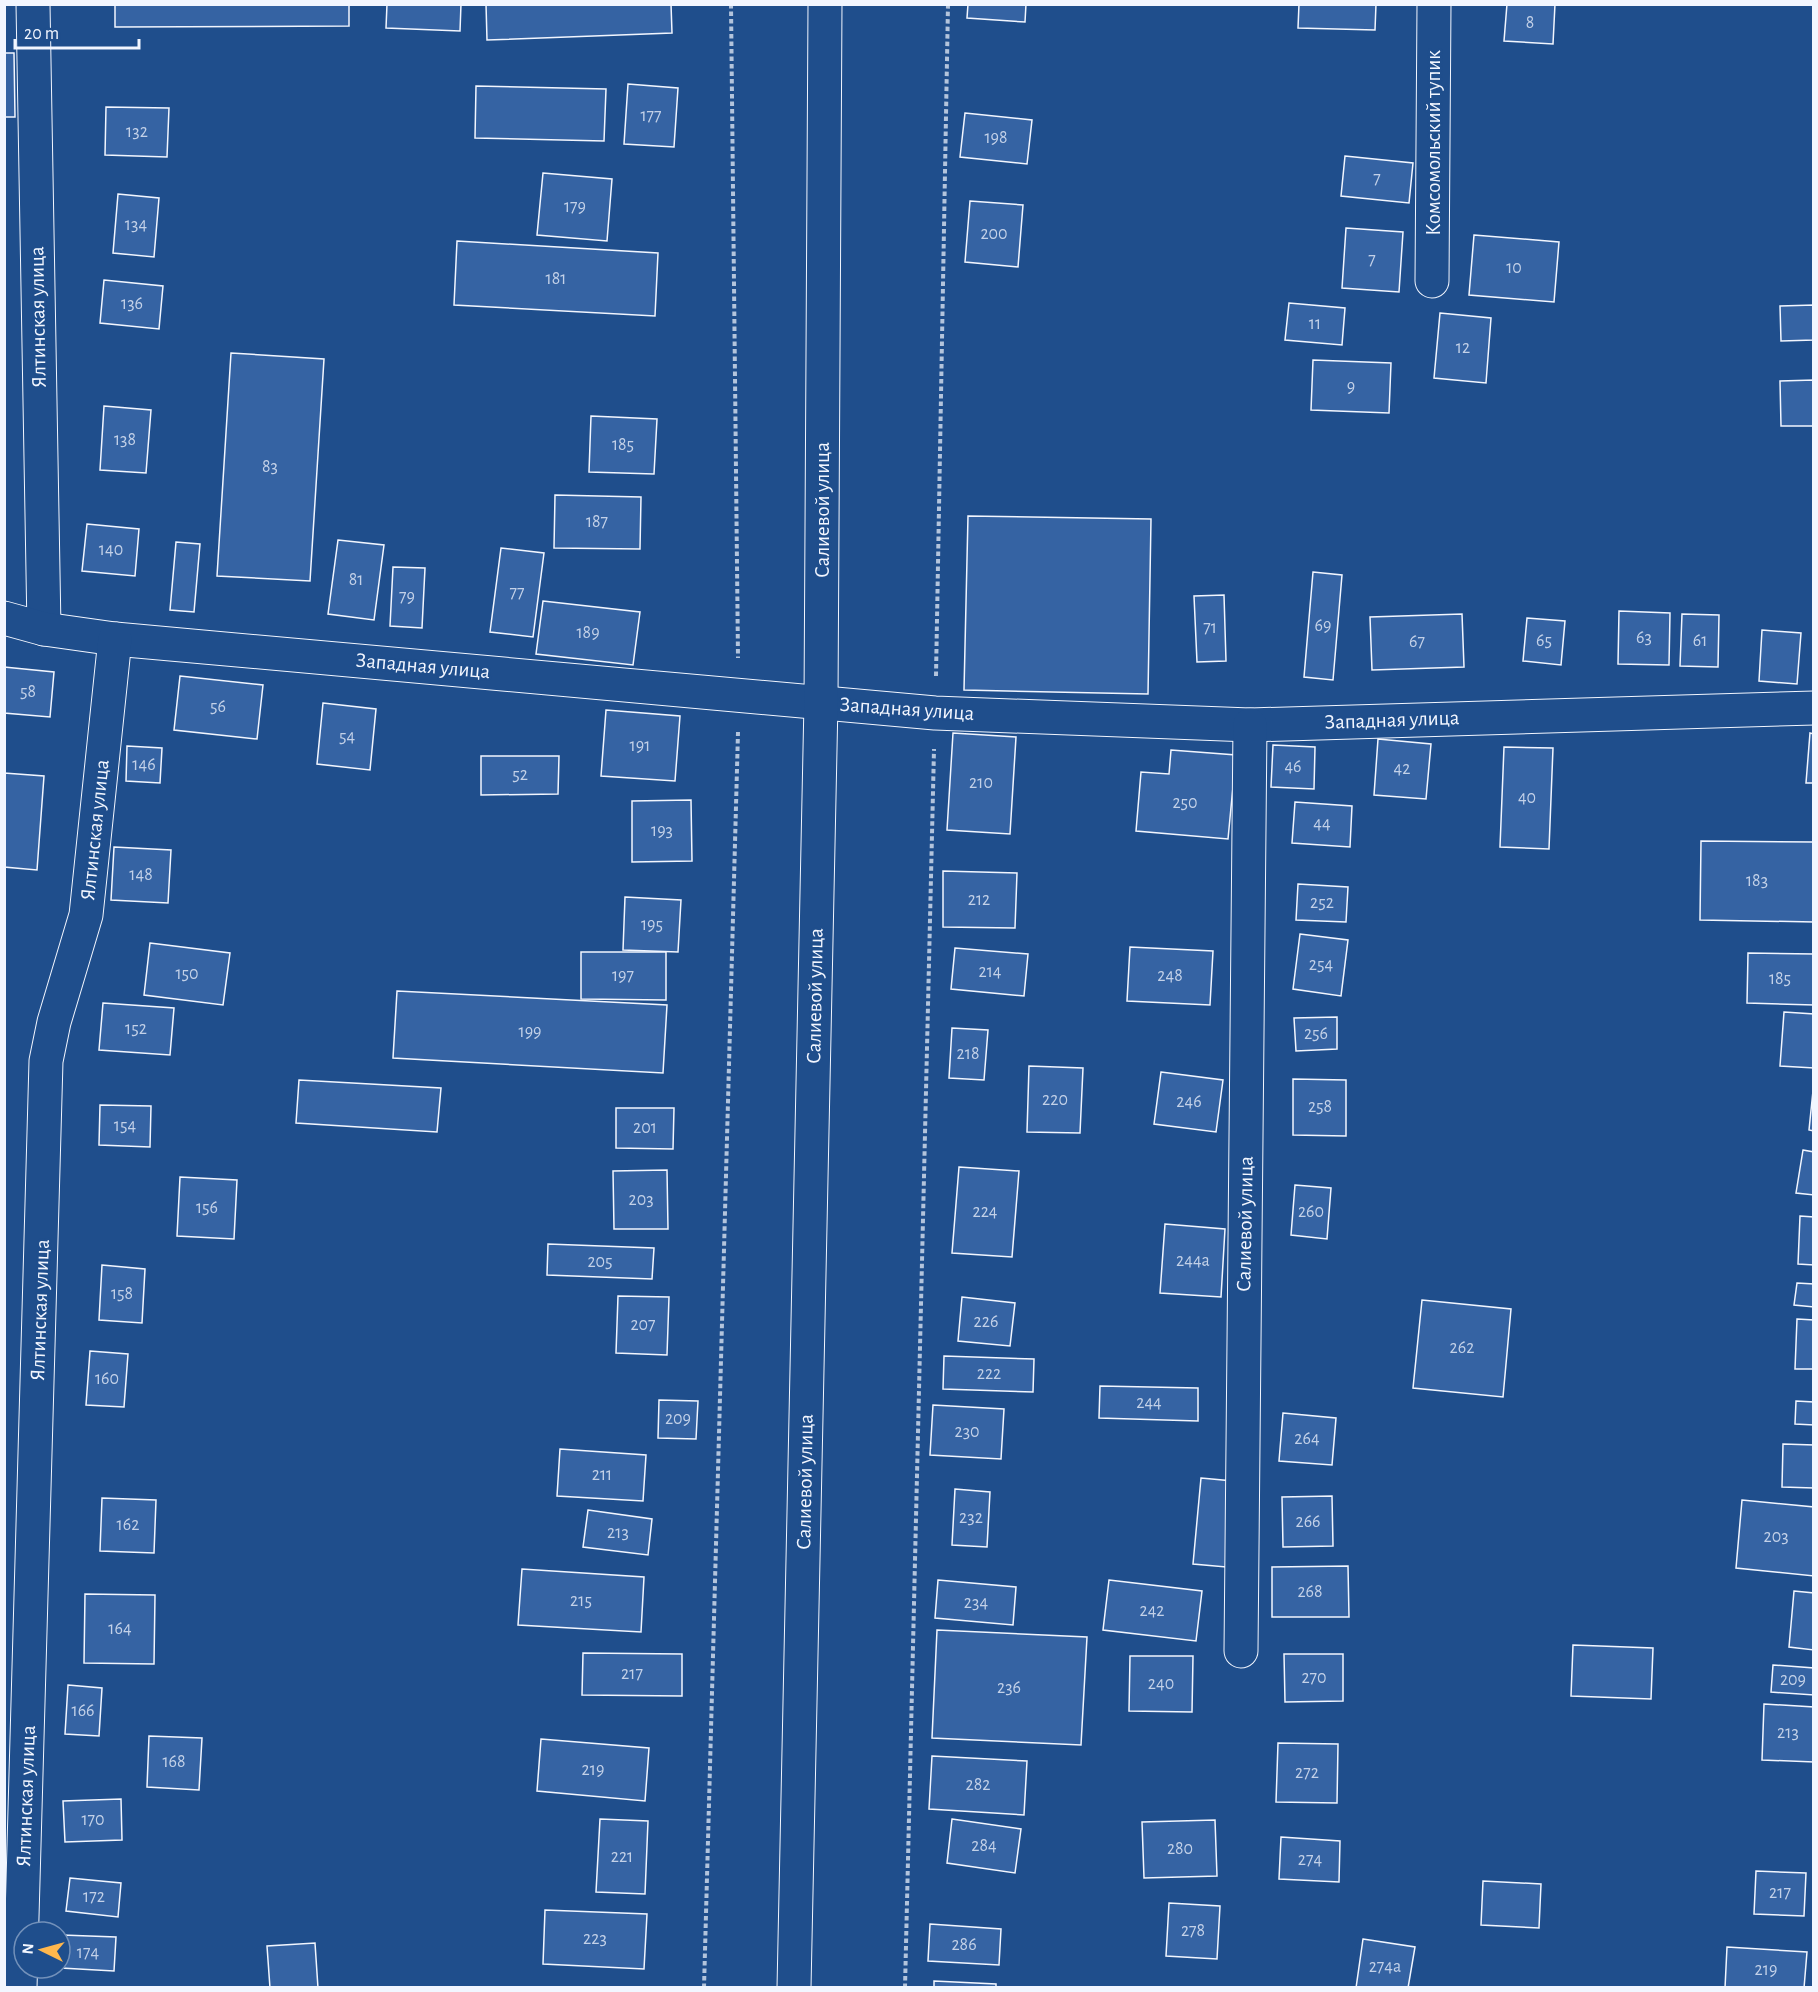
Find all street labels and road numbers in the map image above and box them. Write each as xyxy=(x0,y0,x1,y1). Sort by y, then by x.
street label: Комсомольский тупик xyxy=(1423,50,1444,236)
street label: Ялтинская улица xyxy=(26,246,50,388)
street label: Салиевой улица xyxy=(812,442,833,578)
street label: Западная улица xyxy=(355,650,492,682)
street label: Западная улица xyxy=(839,694,975,724)
street label: Западная улица xyxy=(1324,707,1460,733)
street label: Ялтинская улица xyxy=(77,758,113,902)
street label: Салиевой улица xyxy=(803,927,827,1064)
street label: Салиевой улица xyxy=(1233,1155,1257,1292)
street label: Ялтинская улица xyxy=(27,1238,53,1381)
street label: Салиевой улица xyxy=(793,1413,817,1550)
street label: Ялтинская улица xyxy=(13,1724,39,1867)

